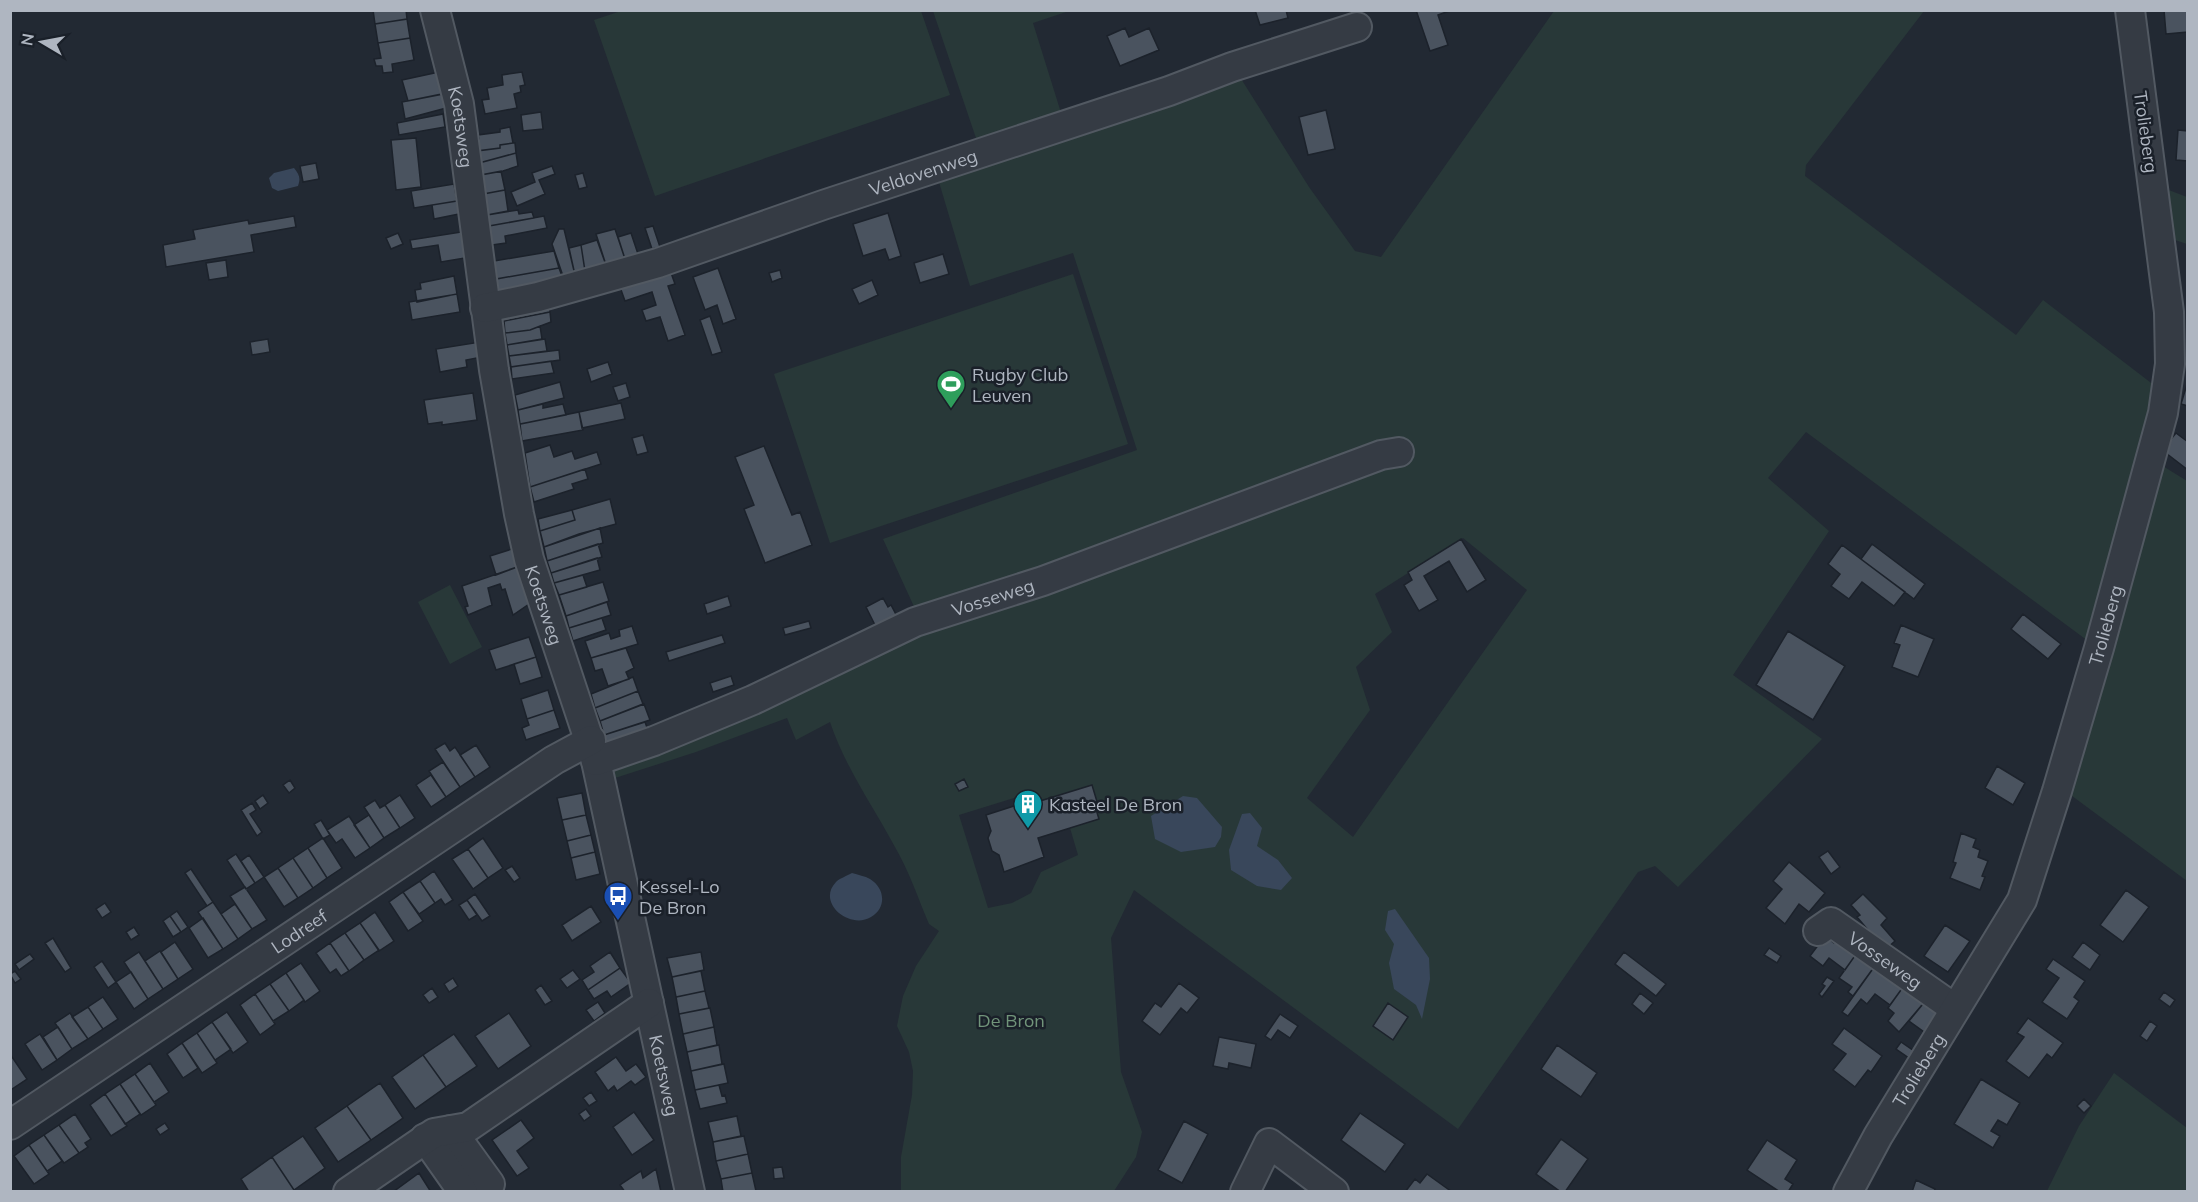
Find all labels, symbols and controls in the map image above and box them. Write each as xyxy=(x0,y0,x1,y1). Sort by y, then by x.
north arrow xyxy=(12,12,72,72)
text: N xyxy=(16,32,38,47)
street label: Koetsweg xyxy=(443,83,479,169)
street label: Trolieberg xyxy=(2129,90,2163,174)
street label: Veldovenweg xyxy=(866,144,980,201)
place label: Rugby Club Leuven xyxy=(972,363,1068,407)
sports icon: Rugby Club Leuven xyxy=(935,368,967,410)
street label: Koetsweg xyxy=(520,562,568,648)
street label: Vosseweg xyxy=(949,573,1037,621)
street label: Trolieberg xyxy=(2083,583,2127,668)
building icon: Kasteel De Bron xyxy=(1012,788,1044,830)
place label: Kasteel De Bron xyxy=(1049,793,1182,816)
place label: Kessel-Lo De Bron xyxy=(639,875,720,919)
bus stop icon: Kessel-Lo De Bron xyxy=(602,880,634,922)
street label: Lodreef xyxy=(266,904,332,958)
street label: Vosseweg xyxy=(1844,926,1927,994)
park label: De Bron xyxy=(977,1009,1045,1032)
street label: Trolieberg xyxy=(1887,1029,1950,1111)
street label: Koetsweg xyxy=(645,1032,685,1118)

